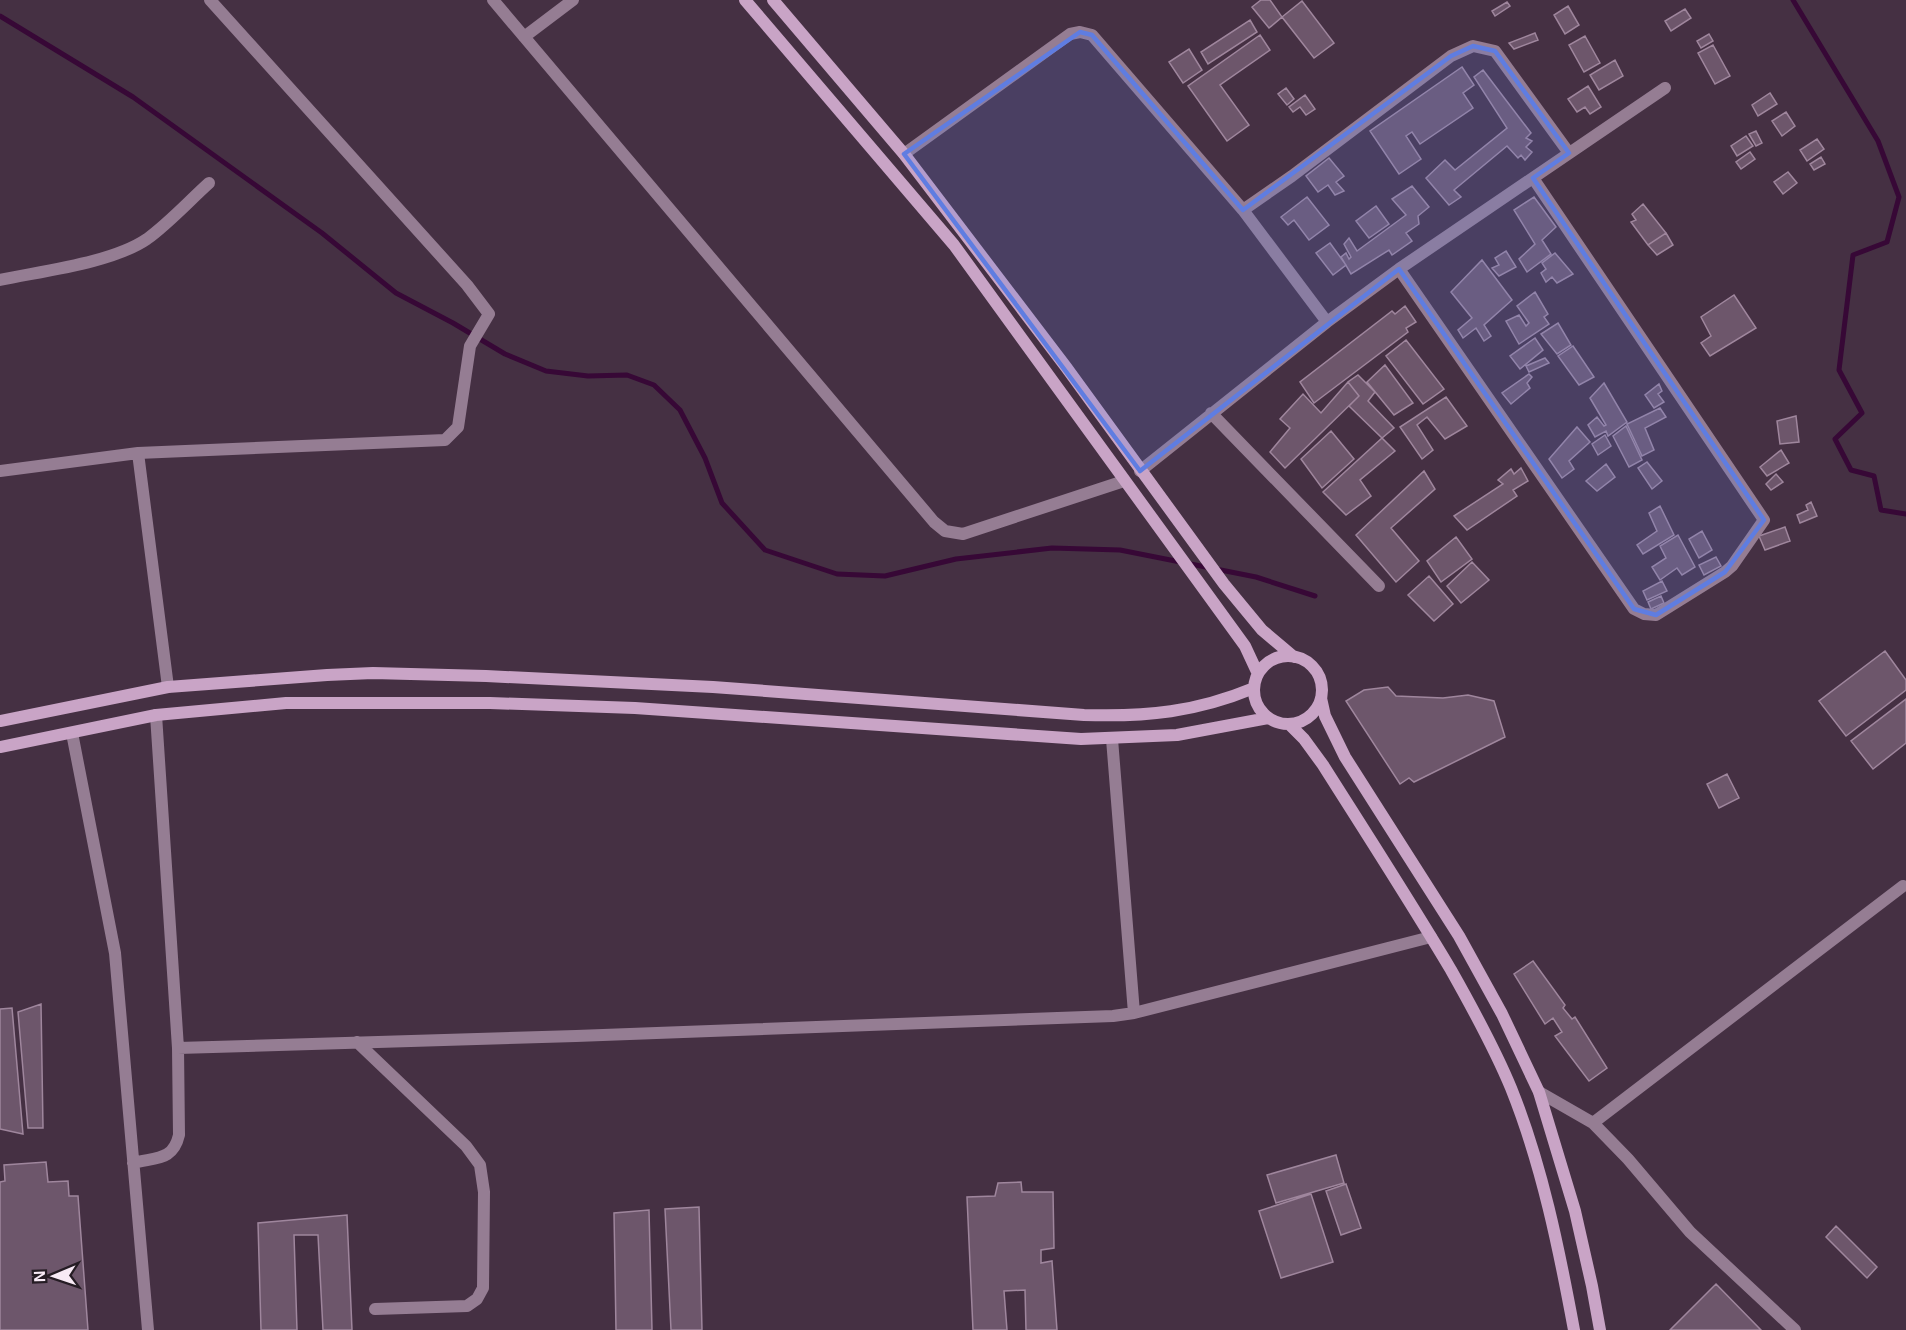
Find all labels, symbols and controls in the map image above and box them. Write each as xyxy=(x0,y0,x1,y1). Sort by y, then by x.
north arrow xyxy=(24,1246,84,1306)
text: N xyxy=(31,1270,48,1283)

